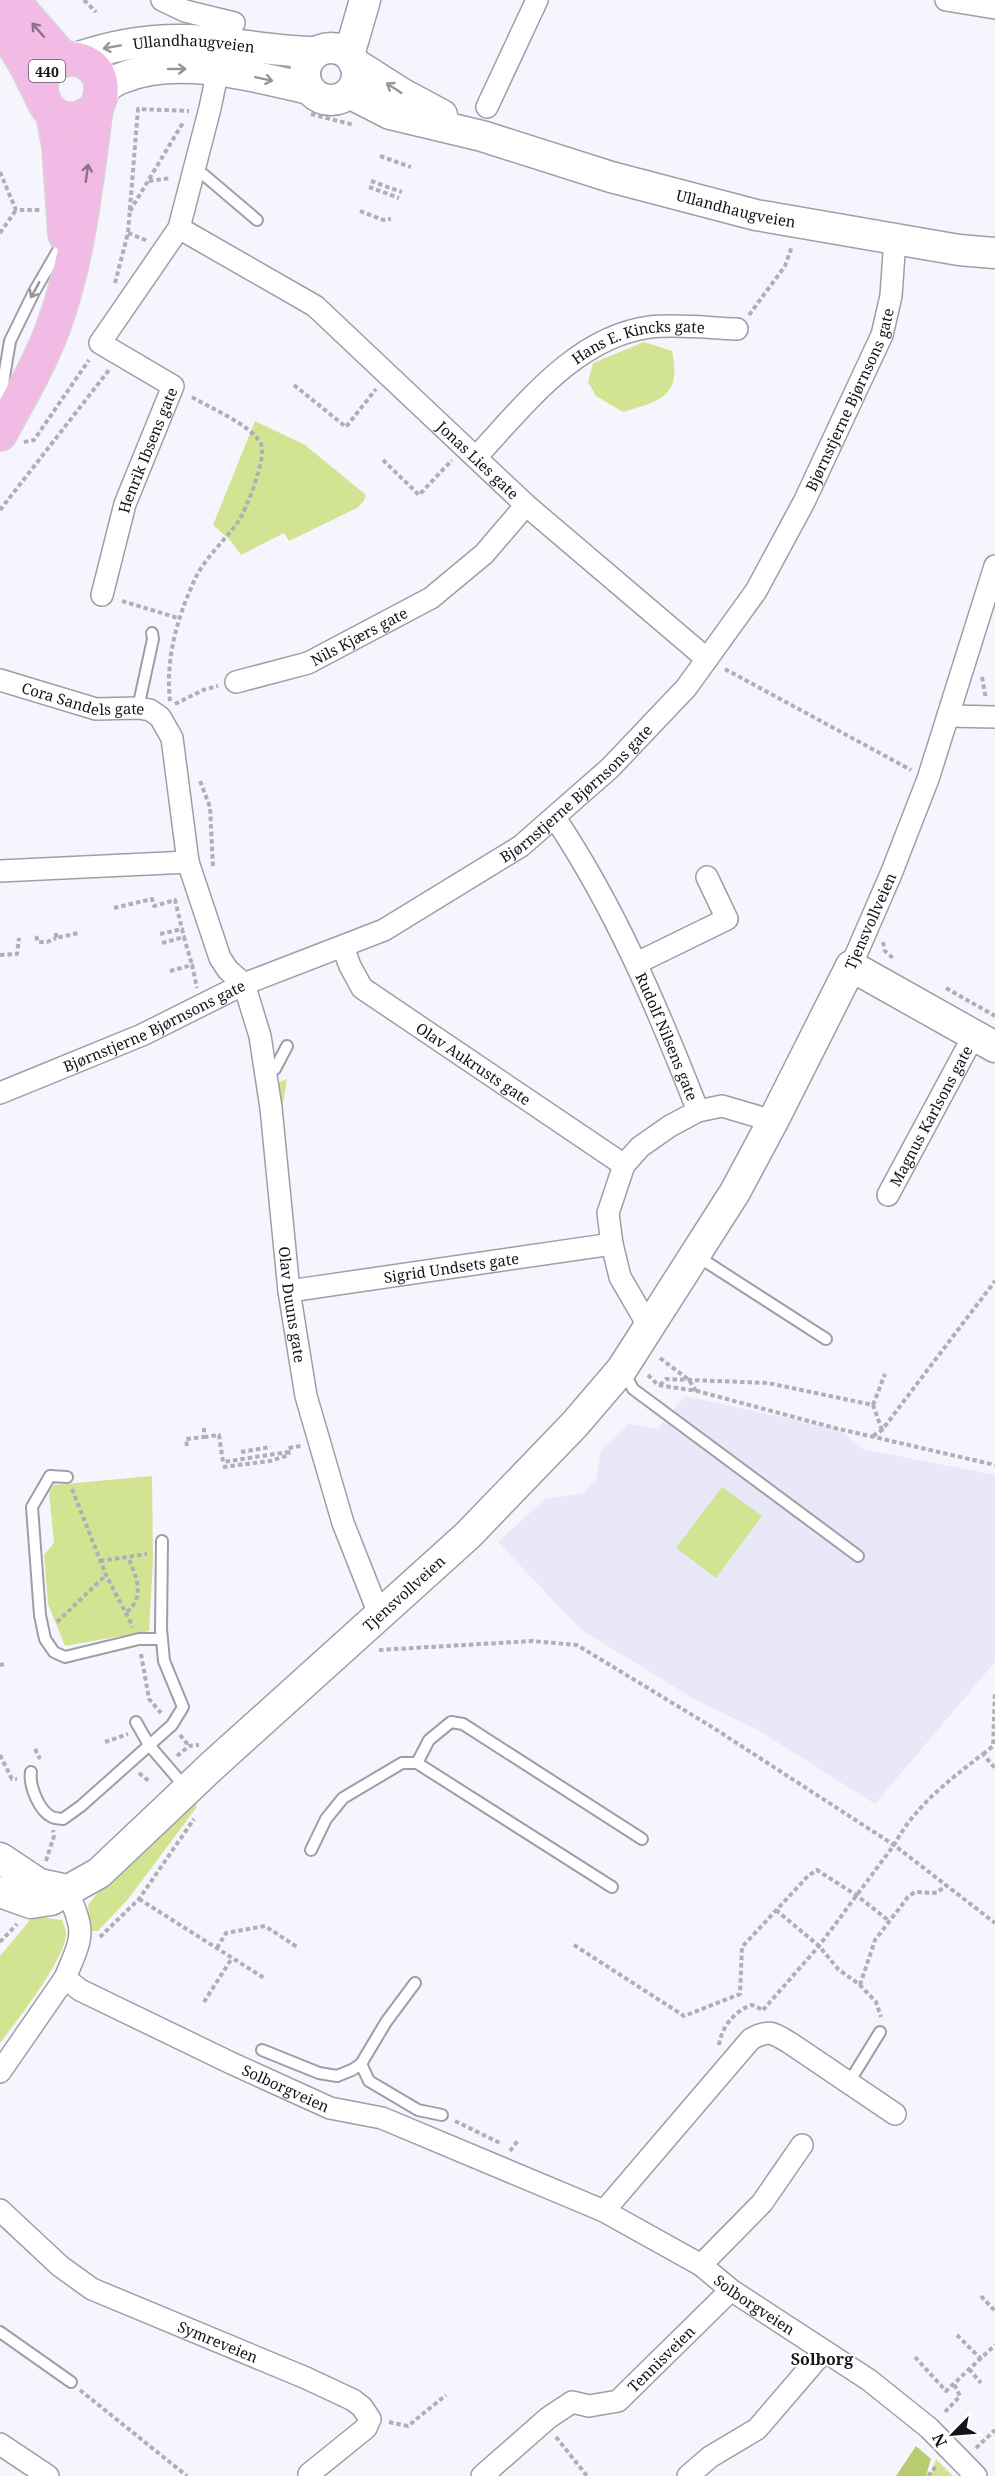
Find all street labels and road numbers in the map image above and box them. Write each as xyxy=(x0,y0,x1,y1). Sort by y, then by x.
street label: Ullandhaugveien xyxy=(131,30,256,57)
road number: 440 xyxy=(29,60,65,82)
street label: Ullandhaugveien xyxy=(674,185,798,232)
street label: Bjørnstjerne Bjørnsons gate xyxy=(801,306,898,494)
street label: Hans E. Kincks gate xyxy=(567,316,705,368)
street label: Henrik Ibsens gate xyxy=(113,384,181,515)
street label: Jonas Lies gate xyxy=(432,416,523,503)
street label: Nils Kjærs gate xyxy=(307,602,411,670)
street label: Cora Sandels gate xyxy=(19,677,146,720)
street label: Bjørnstjerne Bjørnsons gate xyxy=(496,720,656,867)
street label: Tjensvollveien xyxy=(840,869,900,973)
street label: Rudolf Nilsens gate xyxy=(631,969,703,1103)
street label: Bjørnstjerne Bjørnsons gate xyxy=(60,975,248,1076)
street label: Olav Aukrusts gate xyxy=(412,1017,535,1109)
street label: Magnus Karlsons gate xyxy=(885,1042,977,1190)
street label: Olav Duuns gate xyxy=(275,1246,310,1364)
street label: Sigrid Undsets gate xyxy=(382,1248,520,1287)
street label: Tjensvollveien xyxy=(358,1551,449,1635)
street label: Solborgveien xyxy=(239,2059,333,2117)
street label: Solborgveien xyxy=(710,2270,799,2339)
street label: Symreveien xyxy=(175,2316,261,2367)
street label: Tennisveien xyxy=(623,2321,699,2396)

